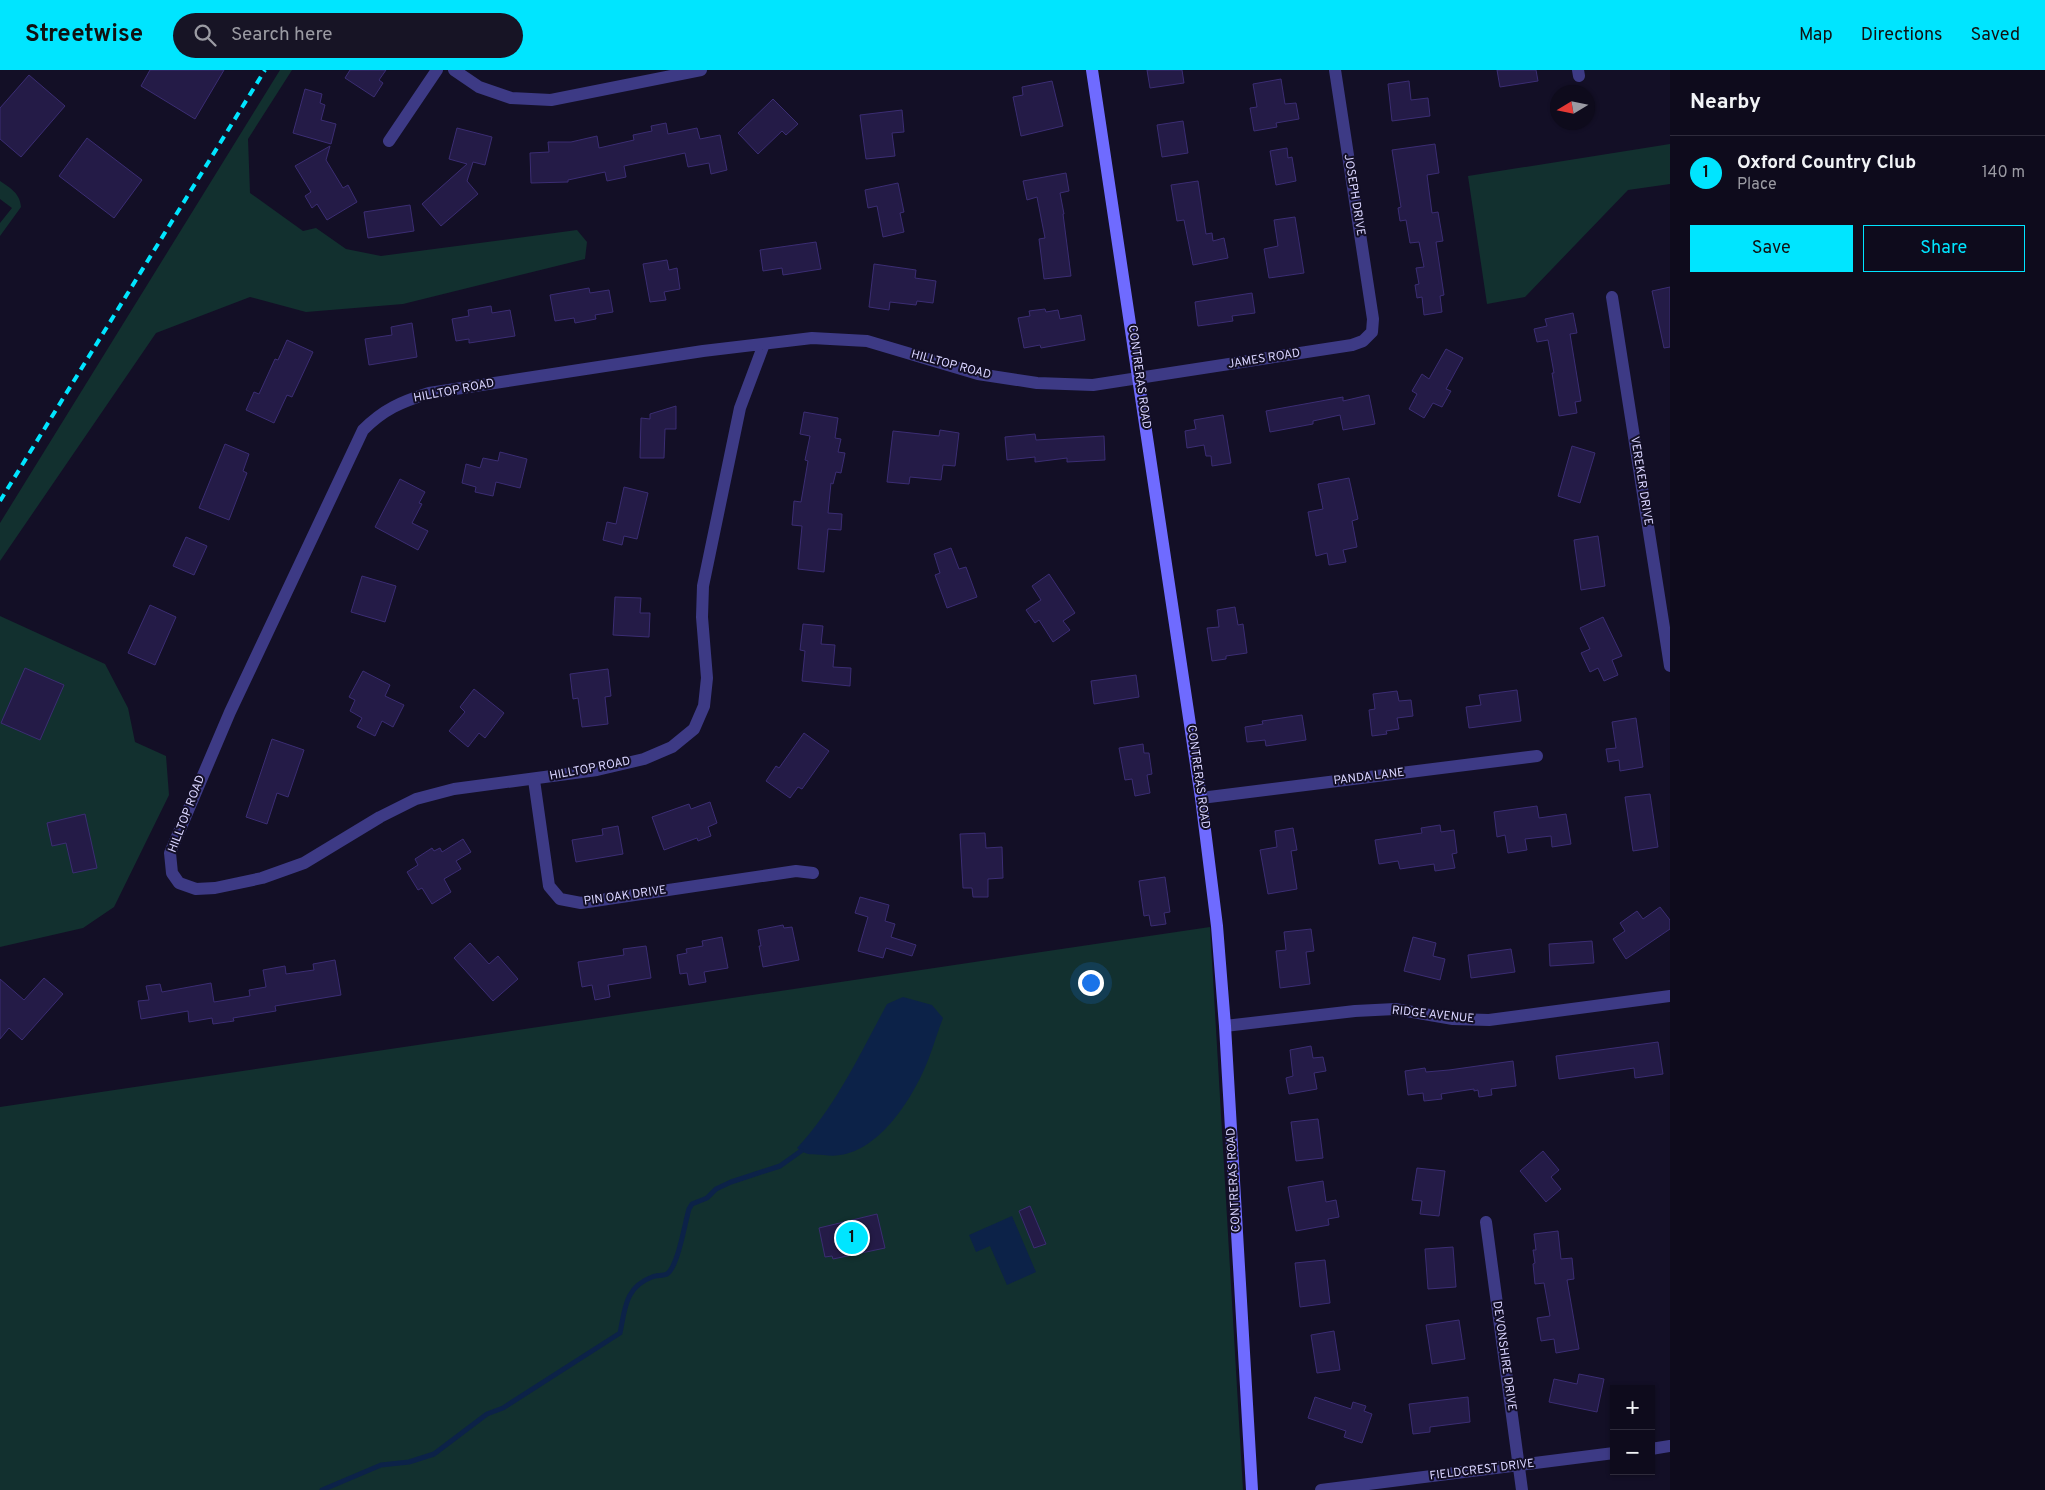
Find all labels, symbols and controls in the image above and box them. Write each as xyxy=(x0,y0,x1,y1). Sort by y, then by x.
search box xyxy=(173,13,523,58)
text: Streetwise xyxy=(25,20,143,50)
icon: search xyxy=(191,21,219,49)
text: Search here xyxy=(231,23,333,47)
text: Map xyxy=(1799,24,1833,47)
text: Directions xyxy=(1861,24,1943,47)
text: Saved xyxy=(1971,24,2020,47)
north arrow xyxy=(1550,85,1595,130)
text: Nearby xyxy=(1690,89,1761,116)
text: Oxford Country Club xyxy=(1737,151,1916,175)
street label: JOSEPH DRIVE xyxy=(1340,153,1368,237)
text: 1 xyxy=(1703,163,1709,183)
text: 140 m xyxy=(1982,163,2025,183)
text: Place xyxy=(1737,175,1777,195)
button: Save xyxy=(1690,225,1853,272)
button: Share xyxy=(1863,225,2025,272)
street label: CONTRERAS ROAD xyxy=(1124,324,1154,430)
street label: JAMES ROAD xyxy=(1227,345,1301,373)
street label: HILLTOP ROAD xyxy=(909,347,993,383)
street label: HILLTOP ROAD xyxy=(412,375,496,407)
street label: VEREKER DRIVE xyxy=(1626,435,1656,527)
street label: CONTRERAS ROAD xyxy=(1183,724,1213,830)
street label: HILLTOP ROAD xyxy=(548,753,632,785)
street label: PANDA LANE xyxy=(1333,765,1405,789)
street label: HILLTOP ROAD xyxy=(165,773,209,855)
street label: PIN OAK DRIVE xyxy=(583,882,667,910)
your location xyxy=(1078,970,1104,996)
street label: RIDGE AVENUE xyxy=(1391,1003,1475,1027)
street label: CONTRERAS ROAD xyxy=(1223,1127,1245,1233)
pin: 1 xyxy=(836,1219,868,1257)
street label: DEVONSHIRE DRIVE xyxy=(1488,1300,1520,1412)
map controls xyxy=(1610,1385,1655,1475)
button: + xyxy=(1610,1385,1655,1430)
button: − xyxy=(1610,1430,1655,1475)
street label: FIELDCREST DRIVE xyxy=(1429,1456,1535,1484)

